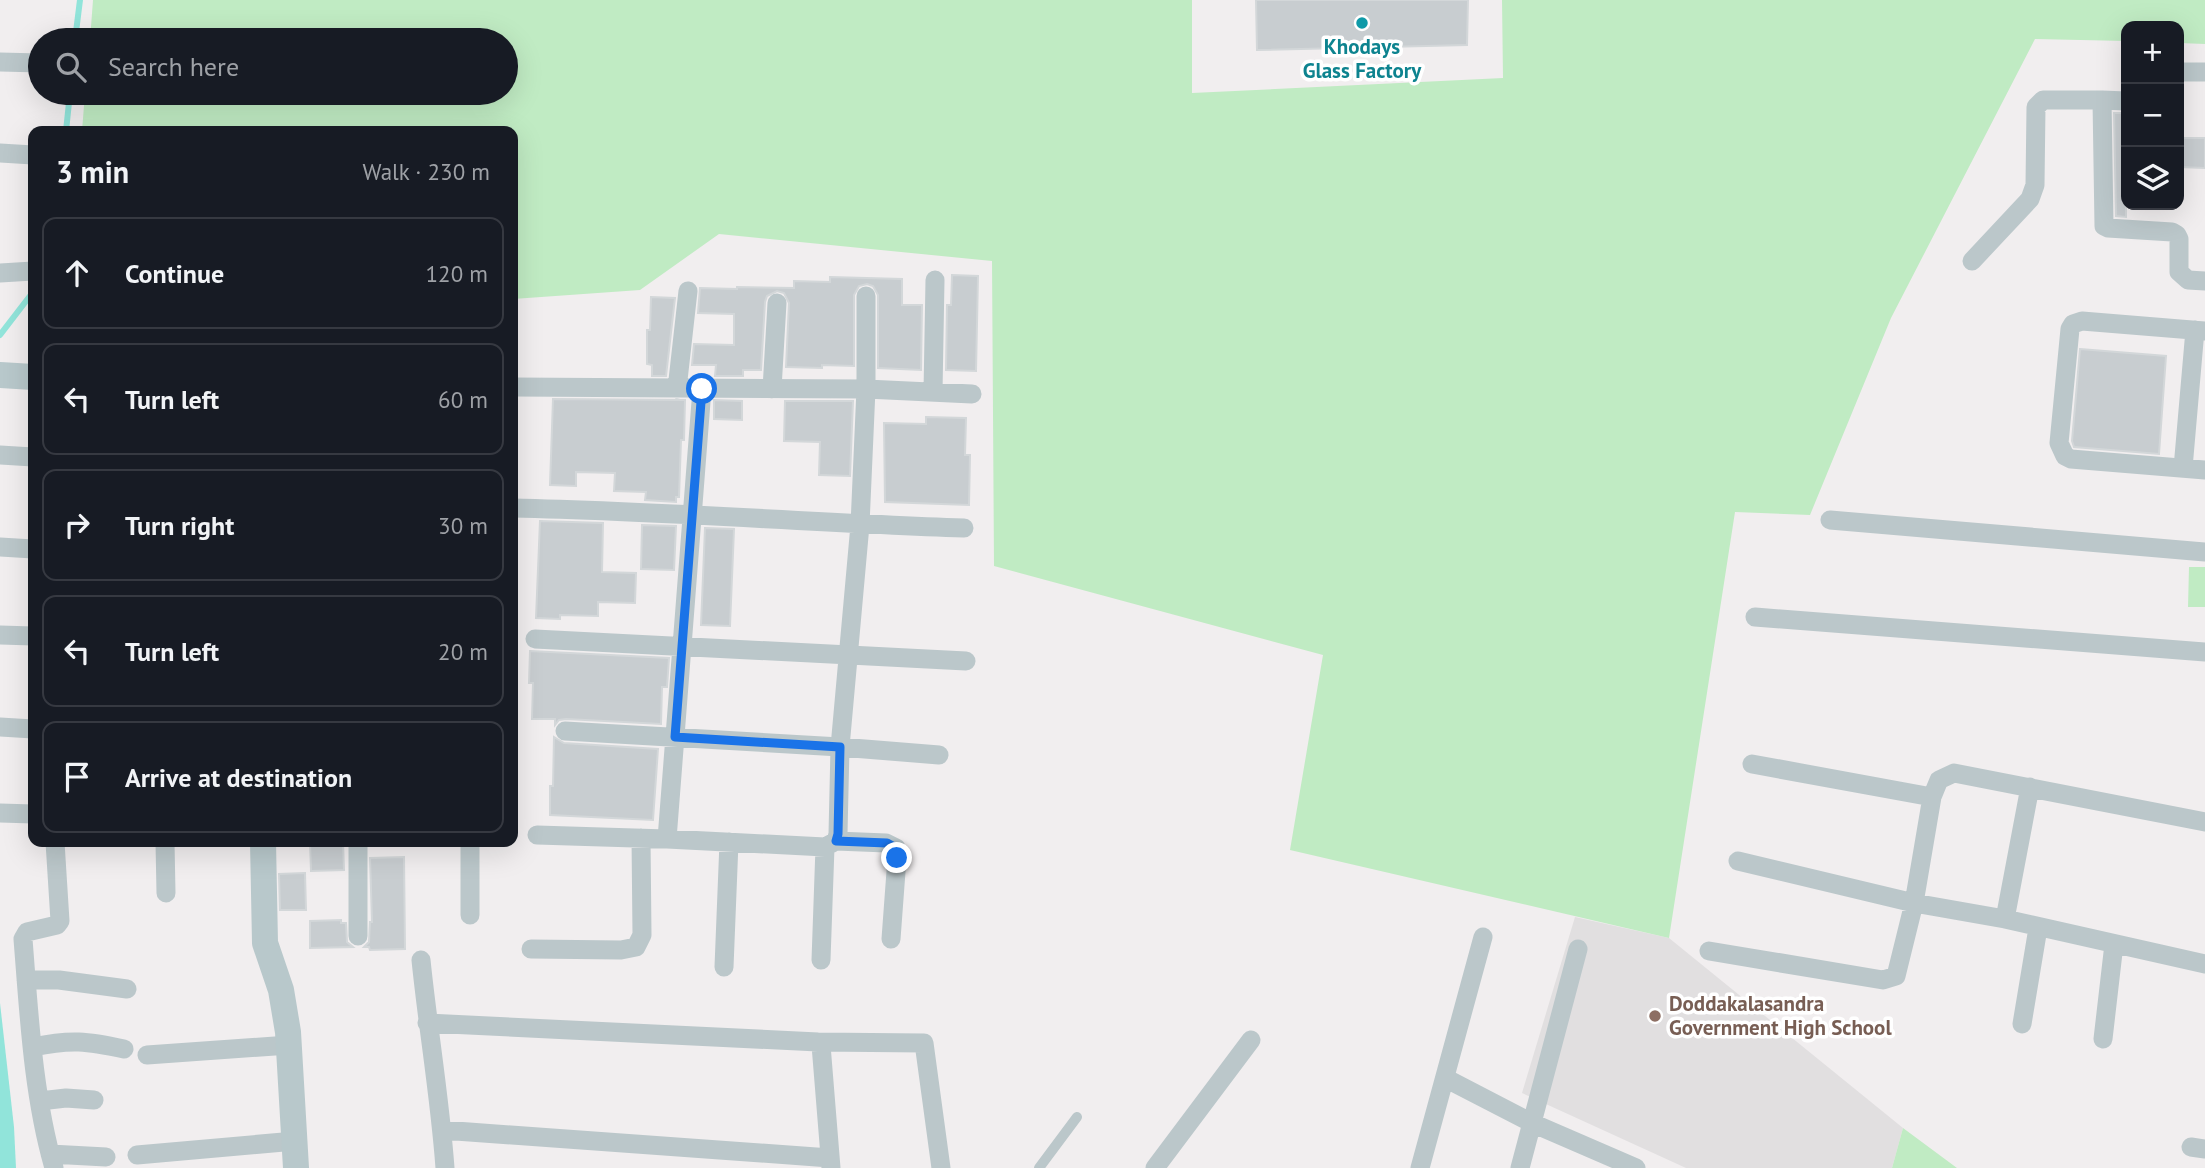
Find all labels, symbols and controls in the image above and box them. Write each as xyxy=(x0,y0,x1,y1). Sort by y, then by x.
marker: Khodays Glass Factory xyxy=(1354,15,1370,31)
map controls xyxy=(2121,21,2184,210)
button: + xyxy=(2121,21,2184,84)
search box xyxy=(28,28,518,105)
place label: Khodays Glass Factory xyxy=(1303,33,1422,84)
icon: search xyxy=(52,48,90,86)
text: Search here xyxy=(108,50,239,83)
button: − xyxy=(2121,84,2184,147)
button: layers xyxy=(2121,147,2184,210)
text: 3 min xyxy=(56,152,129,191)
text: Walk · 230 m xyxy=(363,157,490,186)
icon: ahead xyxy=(58,254,96,292)
text: Continue xyxy=(125,257,224,290)
text: 120 m xyxy=(426,259,488,288)
route start xyxy=(686,373,717,404)
icon: left xyxy=(58,380,96,418)
text: Turn left xyxy=(125,383,219,416)
text: 60 m xyxy=(438,385,488,414)
icon: right xyxy=(58,506,96,544)
text: Turn right xyxy=(125,509,234,542)
text: 30 m xyxy=(438,511,488,540)
icon: left xyxy=(58,632,96,670)
text: Turn left xyxy=(125,635,219,668)
text: 20 m xyxy=(438,637,488,666)
icon: arrive xyxy=(58,758,96,796)
text: Arrive at destination xyxy=(125,761,352,794)
route end xyxy=(881,842,912,873)
place label: Doddakalasandra Government High School xyxy=(1669,990,1892,1041)
marker: Doddakalasandra Government High School xyxy=(1647,1008,1663,1024)

